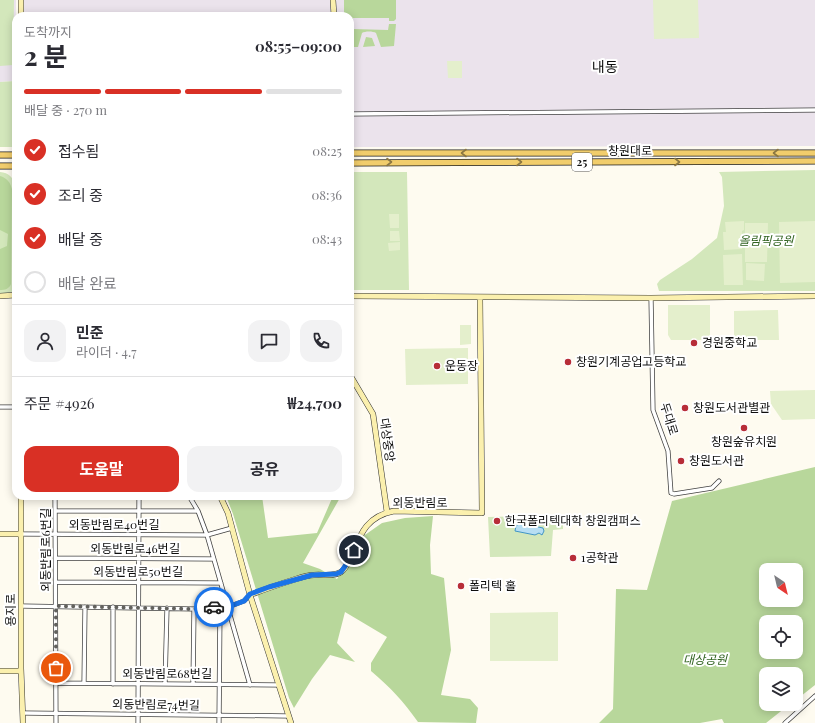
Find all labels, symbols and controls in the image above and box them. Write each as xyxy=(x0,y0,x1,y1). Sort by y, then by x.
text: 도착까지 xyxy=(24,23,72,40)
text: 08:55–09:00 xyxy=(255,36,342,56)
text: 2 분 xyxy=(24,38,67,73)
district label: 내동 xyxy=(592,57,618,76)
text: 배달 중 · 270 m xyxy=(24,101,107,118)
icon: check xyxy=(24,139,46,161)
text: 접수됨 xyxy=(58,141,99,161)
text: 08:25 xyxy=(312,142,342,159)
street label: 창원대로 xyxy=(608,142,652,158)
one-way arrow xyxy=(461,149,467,157)
one-way arrow xyxy=(773,149,779,157)
road number: 25 xyxy=(572,153,592,171)
one-way arrow xyxy=(386,158,392,166)
one-way arrow xyxy=(516,158,522,166)
one-way arrow xyxy=(674,158,680,166)
icon: check xyxy=(24,183,46,205)
text: 조리 중 xyxy=(58,185,103,205)
text: 08:36 xyxy=(311,186,342,203)
icon: check xyxy=(24,227,46,249)
text: 배달 중 xyxy=(58,229,103,249)
text: 08:43 xyxy=(312,230,342,247)
park label: 올림픽공원 xyxy=(738,232,795,248)
text: 배달 완료 xyxy=(58,273,117,293)
button: person xyxy=(24,320,66,362)
button: chat xyxy=(248,320,290,362)
button: phone xyxy=(300,320,342,362)
text: 민준 xyxy=(76,322,104,342)
place label: 경원중학교 xyxy=(702,334,757,350)
marker: 경원중학교 xyxy=(689,338,699,348)
text: 라이더 · 4.7 xyxy=(76,343,136,360)
place label: 창원기계공업고등학교 xyxy=(576,353,686,369)
place label: 운동장 xyxy=(445,357,478,373)
marker: 창원기계공업고등학교 xyxy=(563,357,573,367)
marker: 운동장 xyxy=(432,361,442,371)
text: 주문 #4926 xyxy=(24,393,95,413)
text: ₩24,700 xyxy=(287,393,342,413)
place label: 창원도서관별관 xyxy=(693,399,770,415)
street label: 두대로 xyxy=(657,401,682,437)
marker: 창원도서관별관 xyxy=(680,403,690,413)
street label: 대상중앙 xyxy=(377,417,399,463)
marker: 창원숲유치원 xyxy=(739,423,749,433)
place label: 창원숲유치원 xyxy=(711,433,777,449)
button: 도움말 xyxy=(24,446,179,492)
button: 공유 xyxy=(187,446,342,492)
place label: 창원도서관 xyxy=(689,452,744,468)
marker: 창원도서관 xyxy=(676,456,686,466)
street label: 외동반림로 xyxy=(392,494,448,510)
street label: 외동반림로6번길 xyxy=(37,508,53,592)
place label: 한국폴리텍대학 창원캠퍼스 xyxy=(505,512,640,528)
street label: 외동반림로40번길 xyxy=(69,516,159,532)
marker: 한국폴리텍대학 창원캠퍼스 xyxy=(492,516,502,526)
pin xyxy=(337,533,371,567)
icon: home xyxy=(343,539,365,561)
street label: 외동반림로46번길 xyxy=(90,540,180,556)
place label: 1공학관 xyxy=(581,549,619,565)
marker: 1공학관 xyxy=(568,553,578,563)
street label: 외동반림로50번길 xyxy=(93,563,183,579)
north arrow xyxy=(759,563,803,607)
map controls xyxy=(759,563,803,711)
place label: 폴리텍 홀 xyxy=(469,577,516,593)
marker: 폴리텍 홀 xyxy=(456,581,466,591)
courier xyxy=(194,587,234,627)
street label: 용지로 xyxy=(2,593,18,627)
icon: car xyxy=(203,596,225,618)
button: locate xyxy=(759,615,803,659)
pin xyxy=(39,651,73,685)
park label: 대상공원 xyxy=(683,651,728,667)
icon: bag xyxy=(45,657,67,679)
street label: 외동반림로68번길 xyxy=(122,665,212,681)
button: layers xyxy=(759,667,803,711)
street label: 외동반림로74번길 xyxy=(112,695,200,713)

